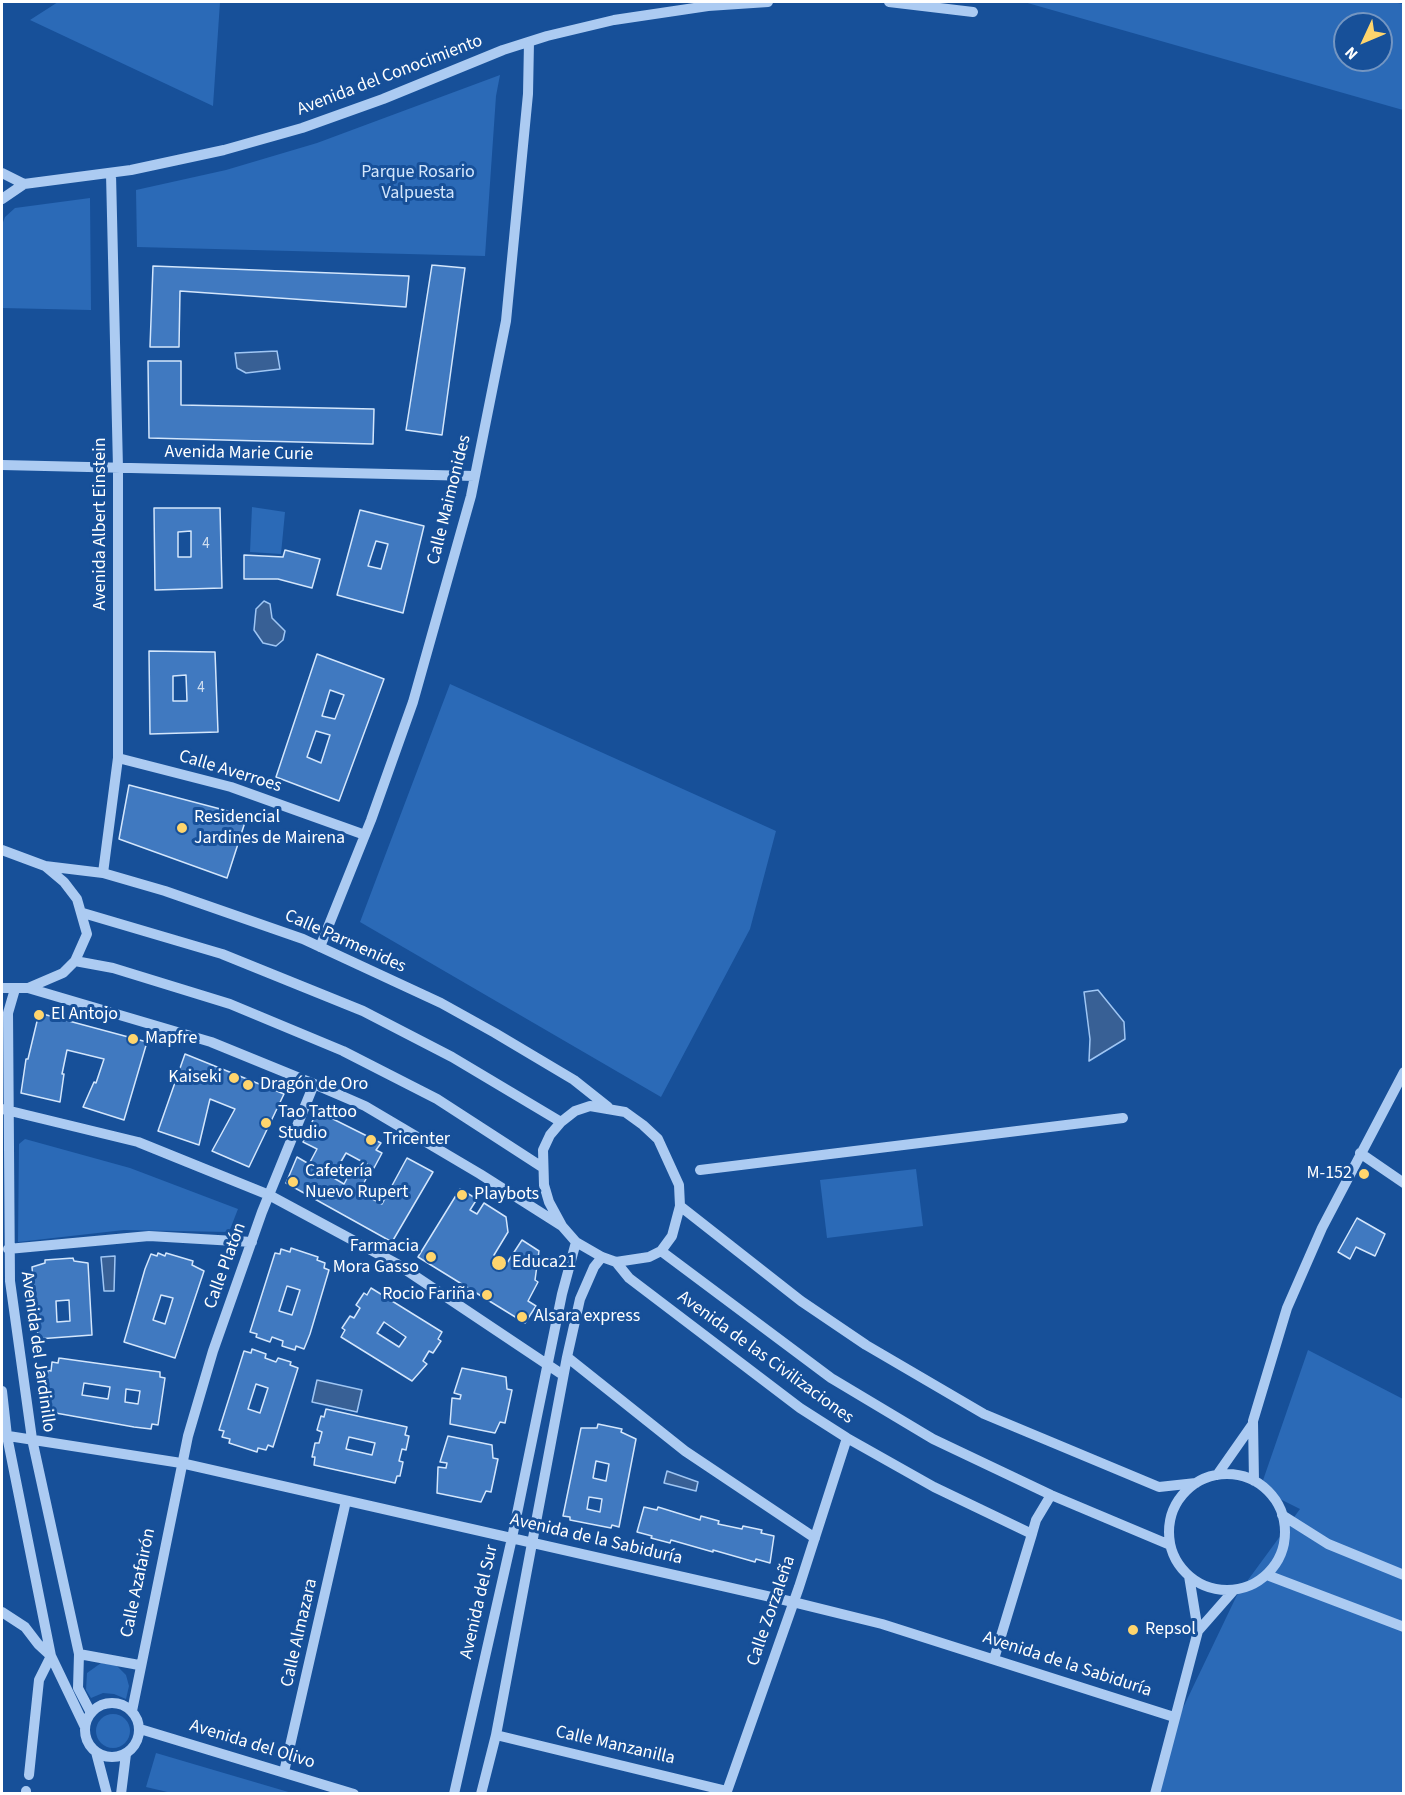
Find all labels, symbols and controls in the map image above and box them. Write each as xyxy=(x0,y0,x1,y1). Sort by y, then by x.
north arrow xyxy=(1333,12,1393,72)
street label: Avenida del Conocimiento xyxy=(294,31,486,121)
text: N xyxy=(1340,42,1363,65)
park label: Parque Rosario Valpuesta xyxy=(361,162,475,204)
street label: Calle Maimonides xyxy=(423,433,477,567)
street label: Avenida Albert Einstein xyxy=(90,437,112,611)
street label: Avenida Marie Curie xyxy=(164,442,314,466)
house number: 4 xyxy=(202,536,210,554)
house number: 4 xyxy=(197,680,205,698)
street label: Calle Averroes xyxy=(176,746,284,798)
place label: Residencial Jardines de Mairena xyxy=(194,807,345,850)
marker: Residencial Jardines de Mairena xyxy=(175,821,189,835)
street label: Calle Parmenides xyxy=(281,906,409,978)
place label: El Antojo xyxy=(51,1004,118,1026)
marker: El Antojo xyxy=(32,1008,46,1022)
place label: Mapfre xyxy=(145,1028,197,1050)
marker: Mapfre xyxy=(126,1032,140,1046)
place label: Kaiseki xyxy=(168,1067,222,1089)
marker: Kaiseki xyxy=(227,1071,241,1085)
place label: Dragón de Oro xyxy=(260,1074,368,1096)
marker: Dragón de Oro xyxy=(241,1078,255,1092)
place label: Tao Tattoo Studio xyxy=(278,1102,357,1144)
marker: Tao Tattoo Studio xyxy=(259,1116,273,1130)
place label: Tricenter xyxy=(383,1129,450,1151)
marker: Tricenter xyxy=(364,1133,378,1147)
place label: Cafetería Nuevo Rupert xyxy=(305,1161,408,1204)
place label: M-152 xyxy=(1306,1163,1352,1185)
marker: M-152 xyxy=(1357,1167,1371,1181)
marker: Cafetería Nuevo Rupert xyxy=(286,1175,300,1189)
place label: Playbots xyxy=(474,1184,539,1206)
marker: Playbots xyxy=(455,1188,469,1202)
street label: Calle Platón xyxy=(200,1220,252,1312)
place label: Farmacia Mora Gasso xyxy=(333,1236,419,1278)
marker: Farmacia Mora Gasso xyxy=(424,1250,438,1264)
place label: Educa21 xyxy=(512,1252,576,1274)
marker: Educa21 xyxy=(490,1254,508,1272)
street label: Avenida del Jardinillo xyxy=(15,1270,59,1434)
place label: Rocio Fariña xyxy=(382,1284,475,1306)
street label: Avenida de las Civilizaciones xyxy=(673,1287,857,1429)
marker: Rocio Fariña xyxy=(480,1288,494,1302)
place label: Alsara express xyxy=(534,1306,640,1328)
marker: Alsara express xyxy=(515,1310,529,1324)
street label: Avenida de la Sabiduría xyxy=(508,1510,684,1570)
street label: Calle Azafairón xyxy=(117,1526,161,1640)
street label: Avenida del Sur xyxy=(456,1543,504,1661)
street label: Calle Zorzaleña xyxy=(743,1553,801,1669)
street label: Calle Almazara xyxy=(277,1577,323,1689)
place label: Repsol xyxy=(1145,1619,1196,1641)
marker: Repsol xyxy=(1126,1623,1140,1637)
street label: Avenida de la Sabiduría xyxy=(980,1628,1154,1702)
street label: Avenida del Olivo xyxy=(187,1716,317,1774)
street label: Calle Manzanilla xyxy=(553,1722,677,1770)

